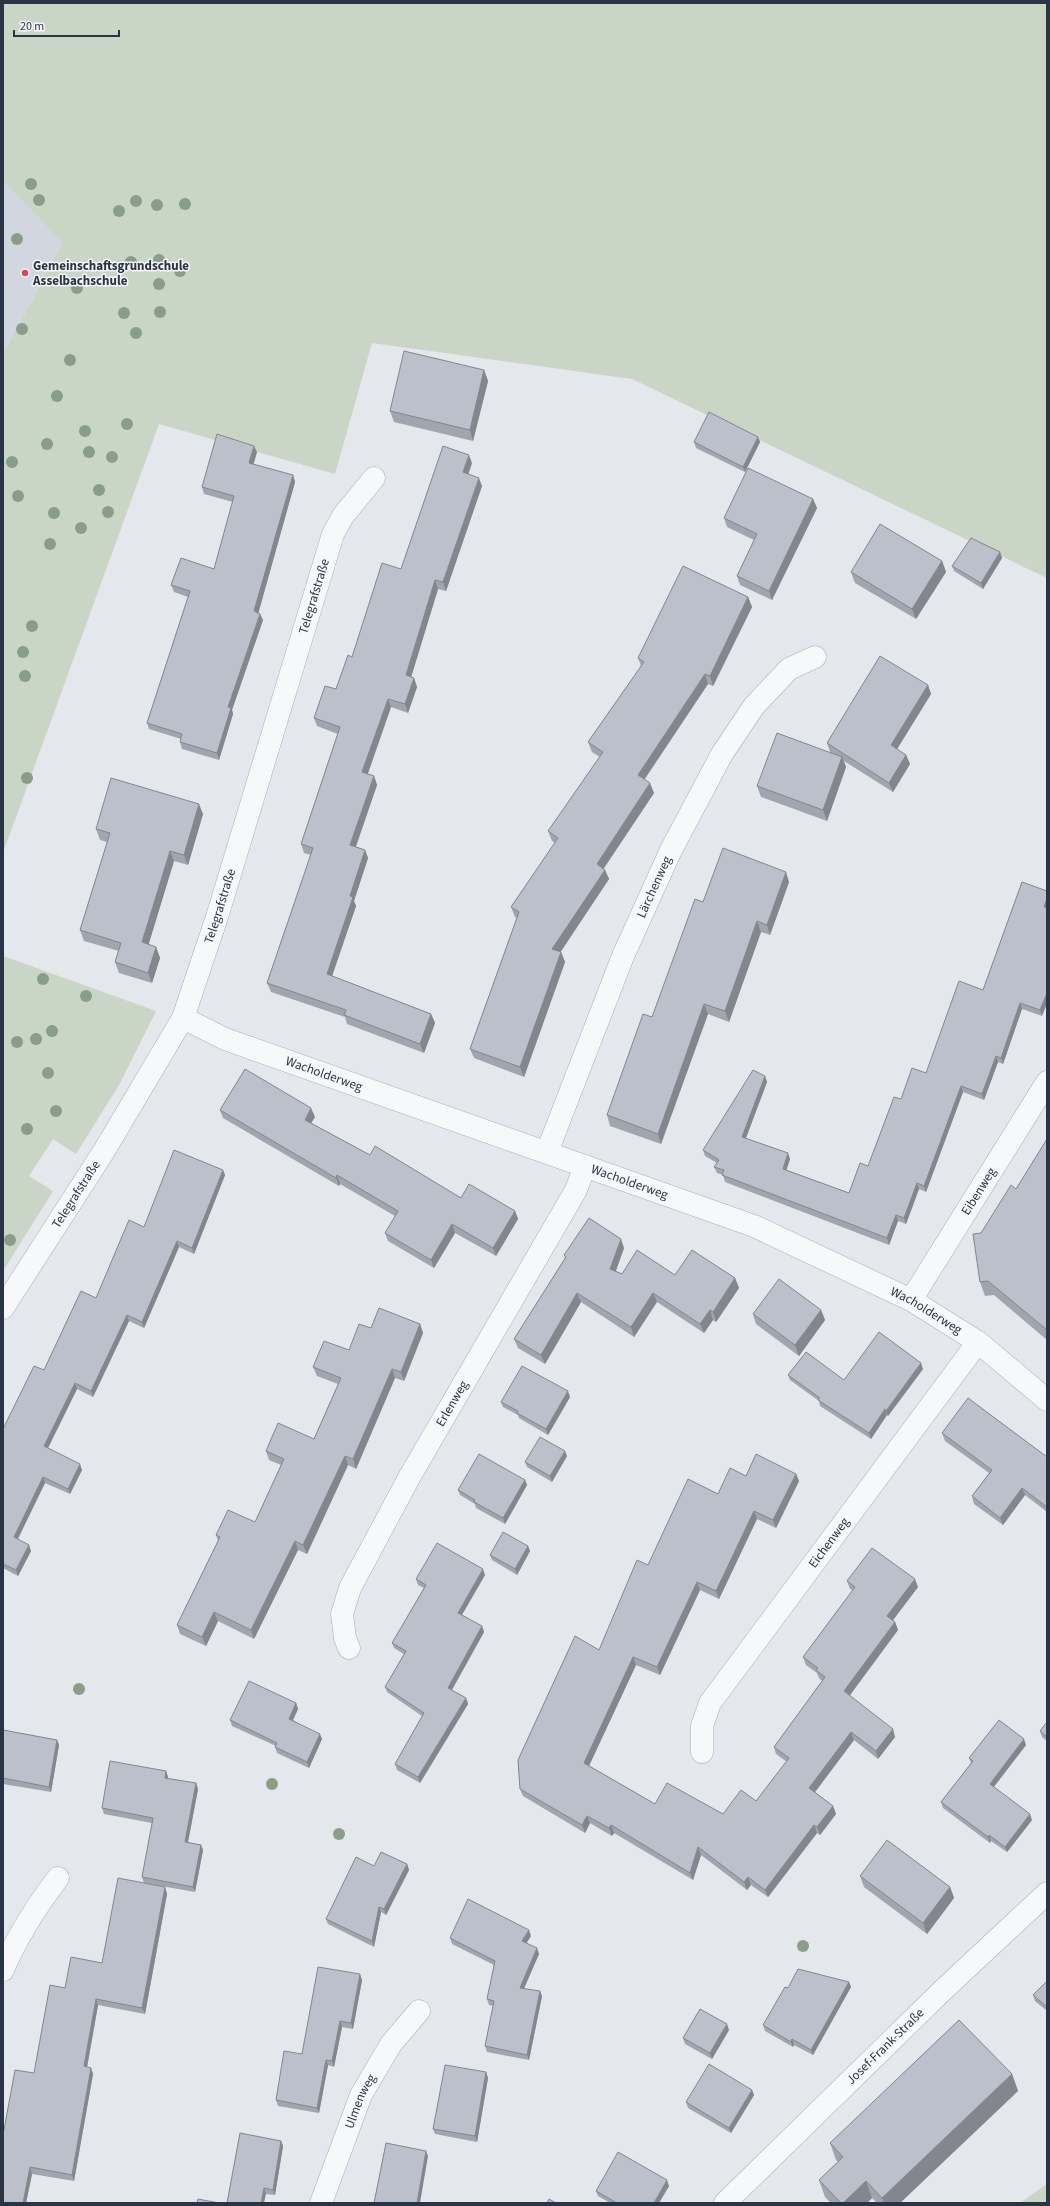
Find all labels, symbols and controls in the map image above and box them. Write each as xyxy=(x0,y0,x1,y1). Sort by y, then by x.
scale bar xyxy=(14,12,119,38)
text: 20 m xyxy=(20,18,44,35)
place label: Gemeinschaftsgrundschule Asselbachschule xyxy=(32,257,189,290)
marker: Gemeinschaftsgrundschule Asselbachschule xyxy=(20,268,30,278)
street label: Telegrafstraße xyxy=(294,557,334,636)
street label: Lärchenweg xyxy=(632,853,676,921)
street label: Telegrafstraße xyxy=(200,867,240,946)
street label: Wacholderweg xyxy=(283,1052,365,1096)
street label: Telegrafstraße xyxy=(47,1157,105,1232)
street label: Wacholderweg xyxy=(589,1160,671,1204)
street label: Eibenweg xyxy=(957,1164,1001,1219)
street label: Wacholderweg xyxy=(887,1283,966,1339)
street label: Erlenweg xyxy=(432,1377,473,1430)
street label: Eichenweg xyxy=(804,1513,854,1572)
street label: Josef-Frank-Straße xyxy=(842,2004,928,2089)
street label: Ulmenweg xyxy=(340,2070,381,2131)

